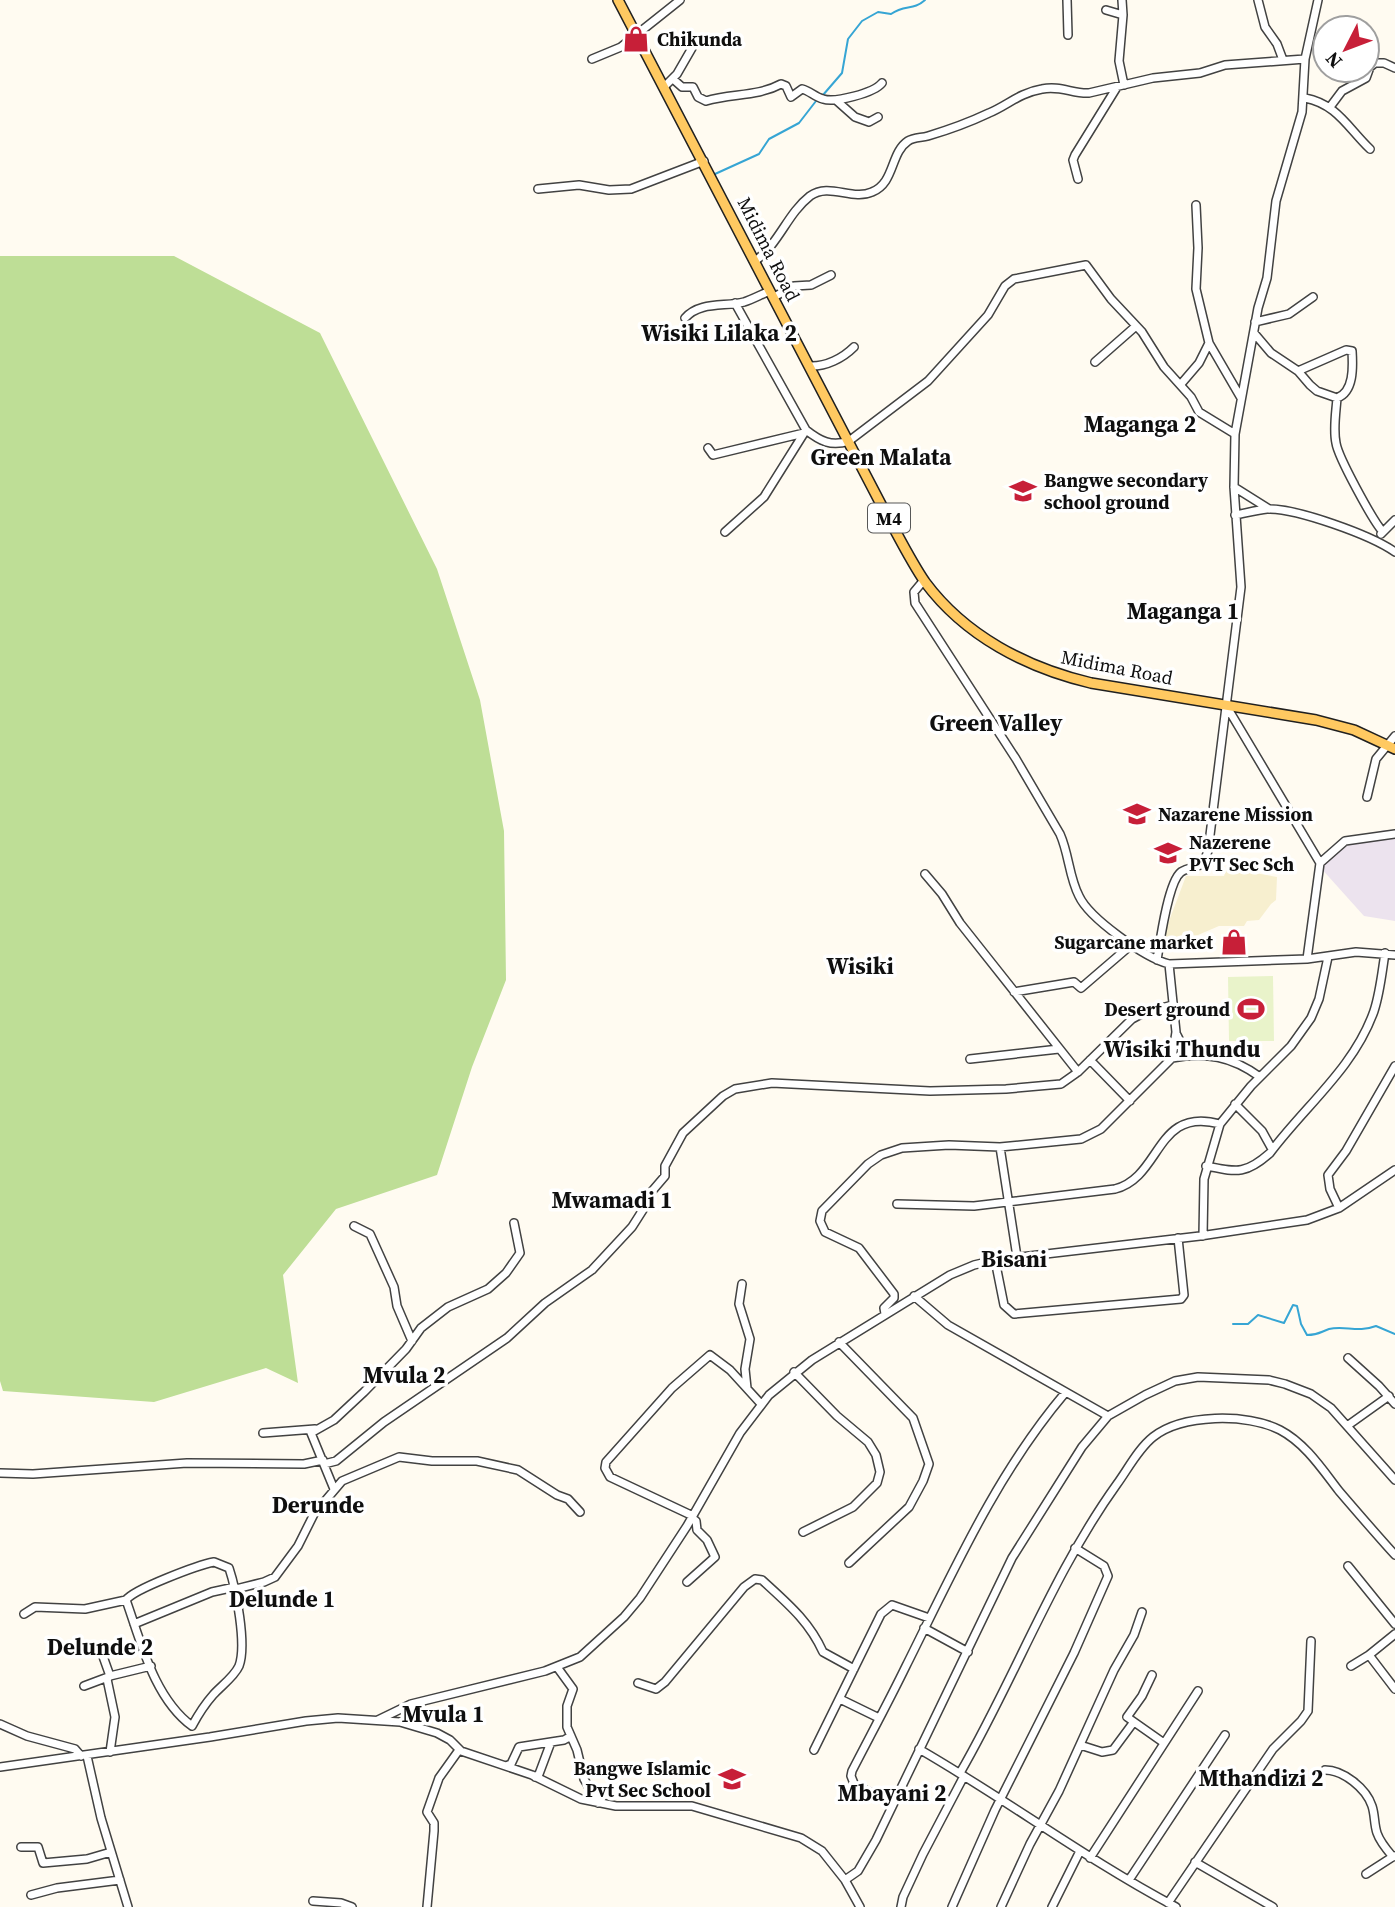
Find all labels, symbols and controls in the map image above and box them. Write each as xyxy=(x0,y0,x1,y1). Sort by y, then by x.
north arrow xyxy=(1311,14,1381,84)
shop icon: Chikunda xyxy=(621,24,651,54)
place label: Chikunda xyxy=(657,26,743,52)
text: N xyxy=(1319,46,1348,74)
street label: Midima Road xyxy=(732,193,806,306)
district label: Wisiki Lilaka 2 xyxy=(641,317,797,349)
district label: Maganga 2 xyxy=(1084,408,1196,440)
district label: Green Malata xyxy=(810,441,952,473)
place label: Bangwe secondary school ground xyxy=(1044,467,1209,515)
school or university icon: Bangwe secondary school ground xyxy=(1008,476,1038,506)
road number: M4 xyxy=(868,504,910,532)
district label: Maganga 1 xyxy=(1127,595,1239,627)
street label: Midima Road xyxy=(1059,643,1175,691)
district label: Green Valley xyxy=(930,707,1063,739)
school or university icon: Nazarene Mission xyxy=(1122,799,1152,829)
place label: Nazarene Mission xyxy=(1158,801,1313,827)
place label: Nazerene PVT Sec Sch xyxy=(1189,829,1295,877)
school or university icon: Nazerene PVT Sec Sch xyxy=(1153,838,1183,868)
shop icon: Sugarcane market xyxy=(1219,927,1249,957)
place label: Sugarcane market xyxy=(1054,929,1213,955)
district label: Wisiki xyxy=(826,950,894,982)
sports icon: Desert ground xyxy=(1236,994,1266,1024)
place label: Desert ground xyxy=(1104,996,1230,1022)
district label: Wisiki Thundu xyxy=(1104,1033,1260,1065)
district label: Mwamadi 1 xyxy=(552,1184,672,1216)
district label: Bisani xyxy=(981,1243,1047,1275)
district label: Mvula 2 xyxy=(363,1359,445,1391)
district label: Derunde xyxy=(272,1489,364,1521)
district label: Delunde 1 xyxy=(229,1583,335,1615)
district label: Delunde 2 xyxy=(47,1631,153,1663)
district label: Mvula 1 xyxy=(402,1698,484,1730)
place label: Bangwe Islamic Pvt Sec School xyxy=(573,1755,711,1803)
district label: Mthandizi 2 xyxy=(1198,1762,1324,1794)
school or university icon: Bangwe Islamic Pvt Sec School xyxy=(717,1764,747,1794)
district label: Mbayani 2 xyxy=(838,1777,947,1809)

